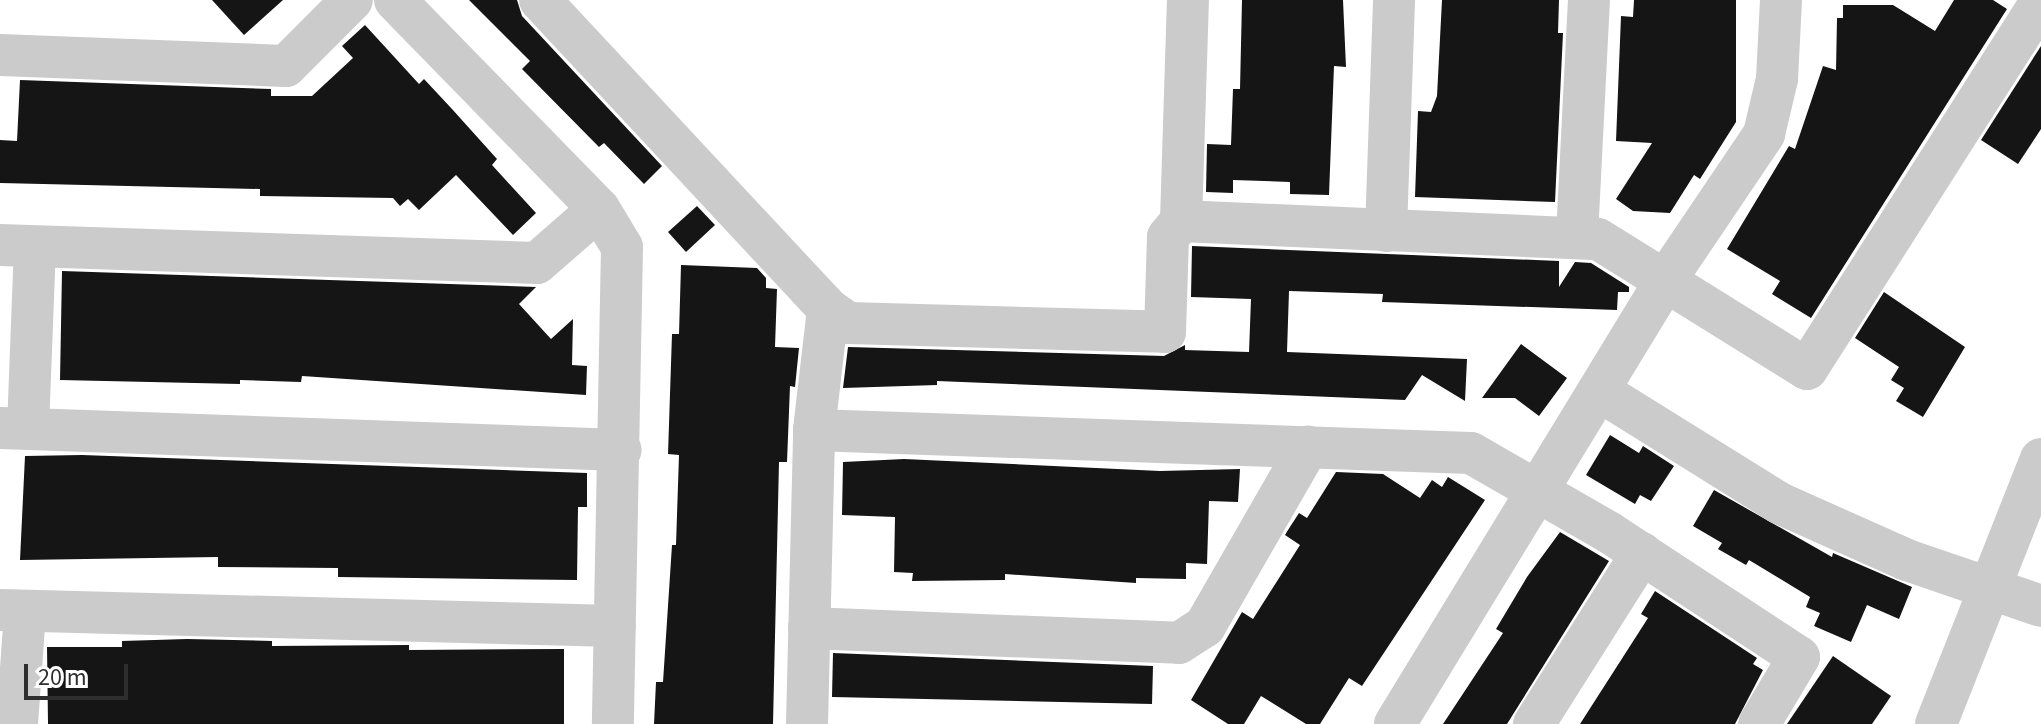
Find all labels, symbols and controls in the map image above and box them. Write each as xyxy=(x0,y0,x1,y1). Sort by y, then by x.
scale bar xyxy=(28,648,132,698)
text: 20 m xyxy=(38,660,87,695)

